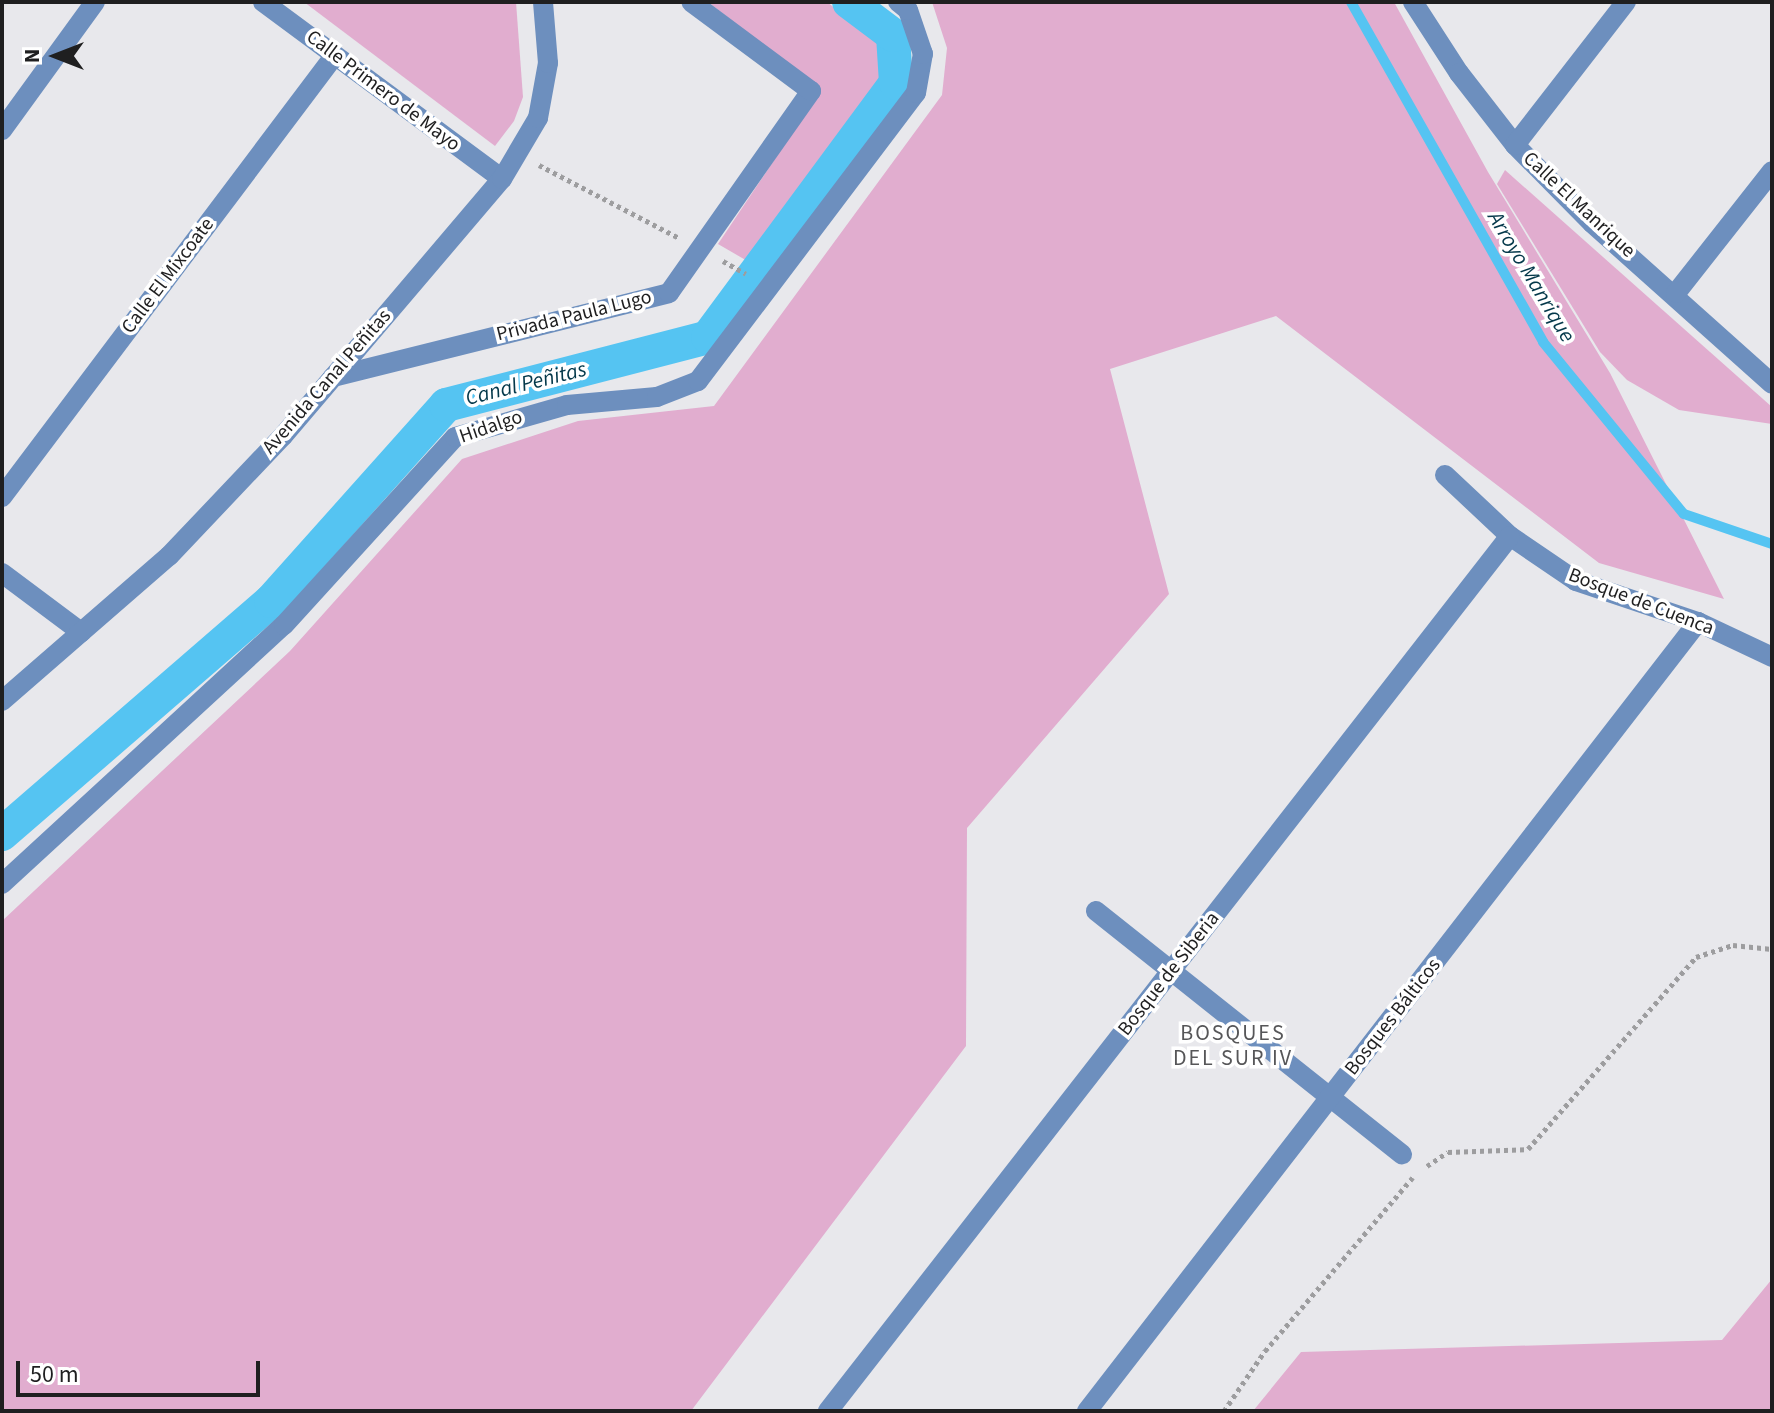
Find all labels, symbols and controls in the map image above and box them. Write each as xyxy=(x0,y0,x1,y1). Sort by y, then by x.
north arrow xyxy=(16,16,96,96)
street label: Calle Primero de Mayo xyxy=(301,25,465,157)
text: N xyxy=(16,49,48,63)
street label: Calle El Manrique xyxy=(1518,147,1640,263)
water label: Arroyo Manrique xyxy=(1482,207,1580,347)
street label: Calle El Mixcoate xyxy=(117,213,219,339)
street label: Privada Paula Lugo xyxy=(494,285,654,347)
street label: Avenida Canal Peñitas xyxy=(258,305,396,459)
water label: Canal Peñitas xyxy=(463,356,589,412)
street label: Hidalgo xyxy=(456,405,526,449)
street label: Bosque de Cuenca xyxy=(1565,563,1717,641)
street label: Bosque de Siberia xyxy=(1113,907,1225,1041)
street label: Bosques Bálticos xyxy=(1340,954,1446,1080)
district label: BOSQUES DEL SUR IV xyxy=(1173,1020,1293,1072)
scale bar xyxy=(20,1345,264,1395)
text: 50 m xyxy=(30,1357,79,1392)

